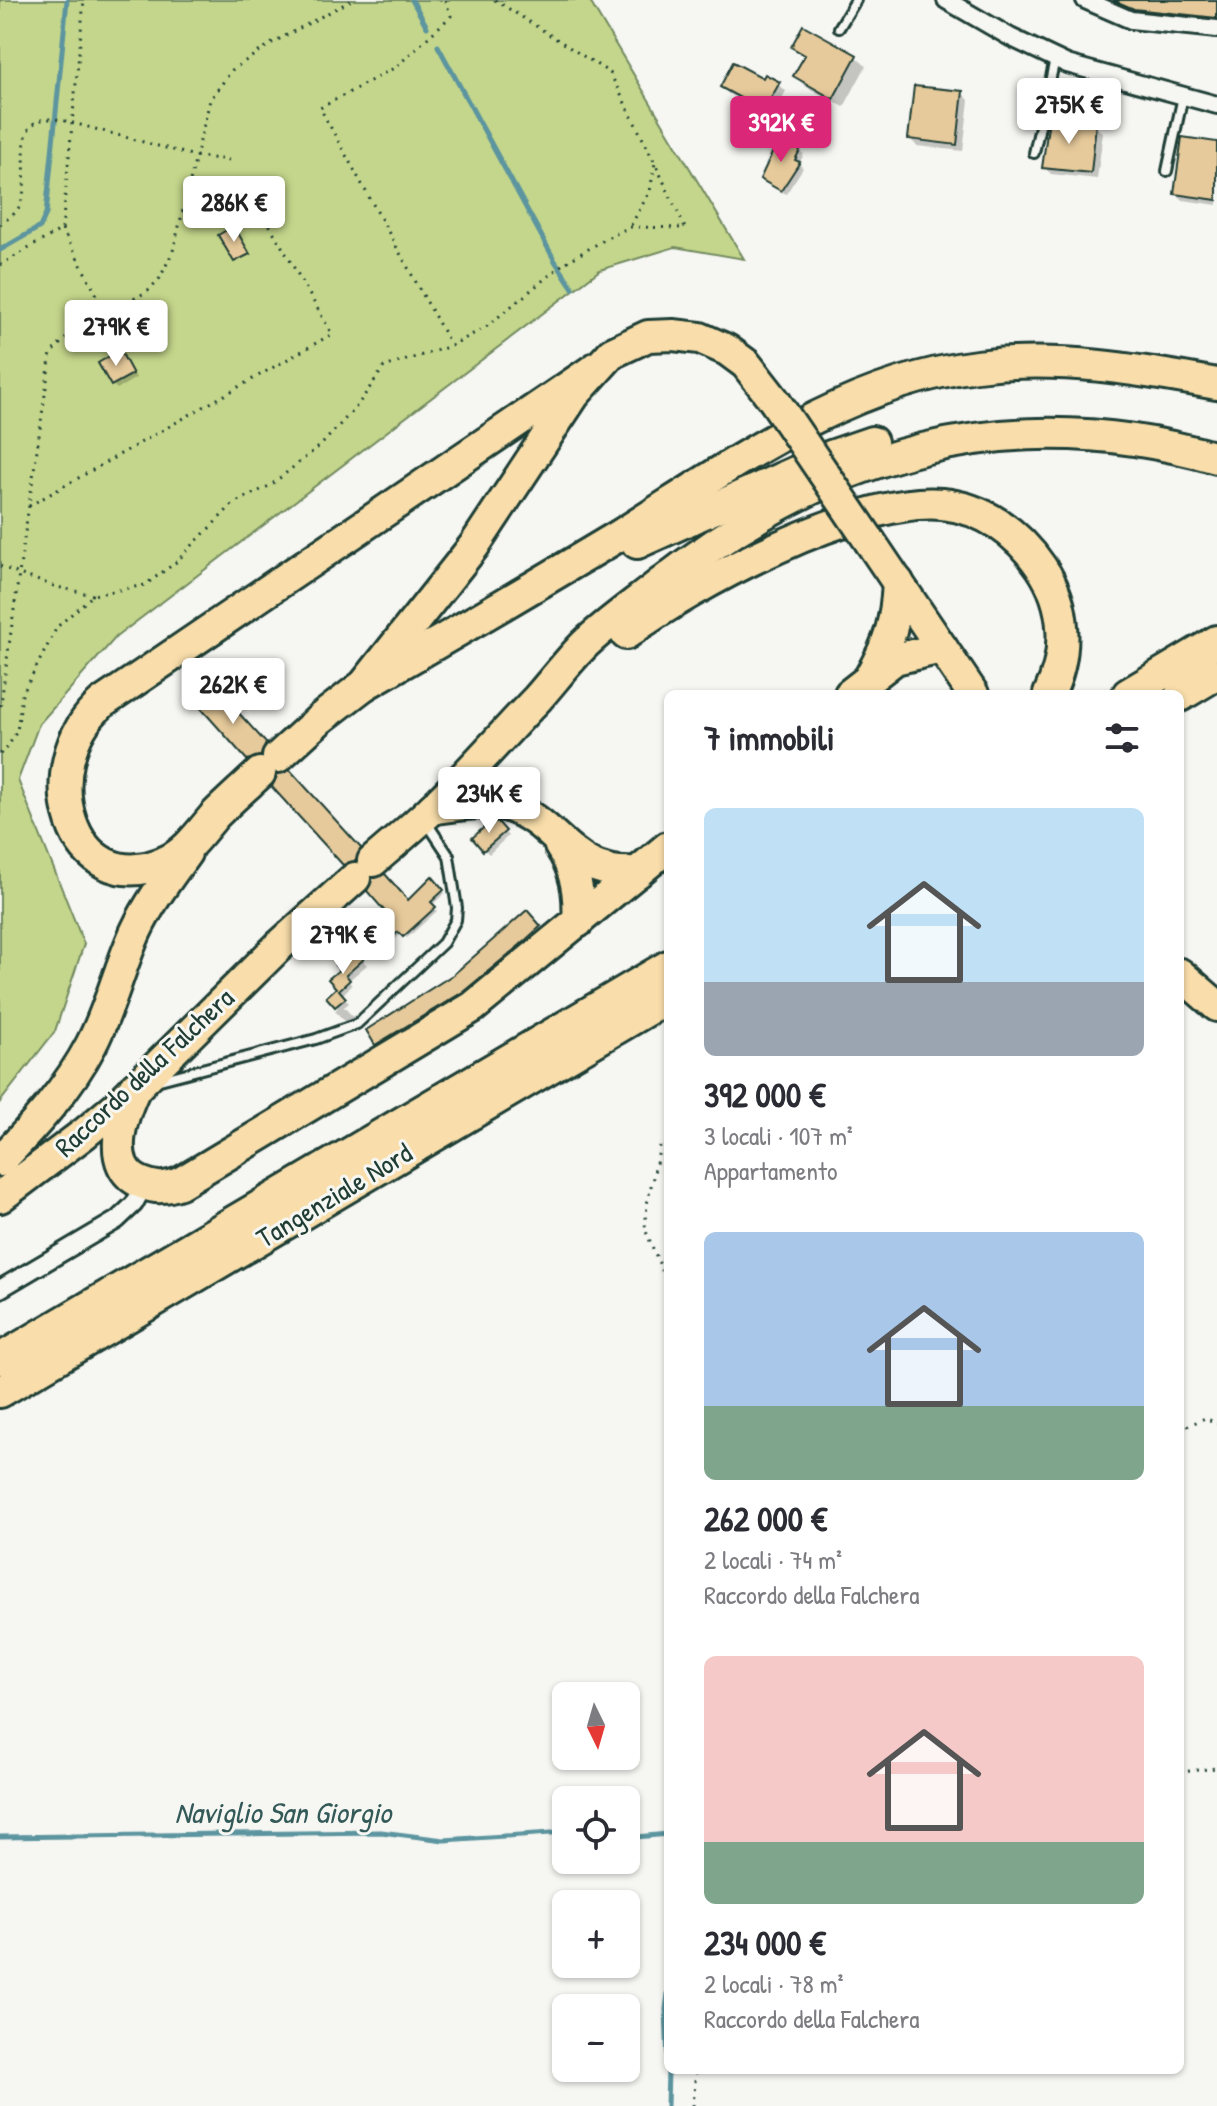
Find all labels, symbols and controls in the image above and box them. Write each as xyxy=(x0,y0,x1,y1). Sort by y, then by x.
pin: 275K € xyxy=(1004,78,1134,146)
text: 275K € xyxy=(1035,86,1103,121)
pin: 392K € xyxy=(716,96,846,164)
text: 392K € xyxy=(748,104,814,139)
pin: 286K € xyxy=(169,176,299,244)
text: 286K € xyxy=(201,184,267,219)
pin: 279K € xyxy=(51,300,181,368)
text: 279K € xyxy=(83,308,149,343)
pin: 262K € xyxy=(168,658,298,726)
text: 262K € xyxy=(200,666,266,701)
text: 7 immobili xyxy=(704,715,835,761)
icon: filters xyxy=(1100,716,1144,760)
pin: 234K € xyxy=(424,767,554,835)
text: 234K € xyxy=(456,775,522,810)
icon: home xyxy=(852,860,996,1004)
pin: 279K € xyxy=(278,908,408,976)
text: 279K € xyxy=(310,916,376,951)
street label: Raccordo della Falchera xyxy=(46,979,242,1165)
text: 392 000 € xyxy=(704,1072,825,1118)
text: 3 locali · 107 m² xyxy=(704,1118,853,1153)
street label: Tangenziale Nord xyxy=(249,1134,419,1256)
text: Appartamento xyxy=(704,1153,837,1188)
icon: home xyxy=(852,1284,996,1428)
text: 262 000 € xyxy=(704,1496,827,1542)
text: 2 locali · 74 m² xyxy=(704,1542,842,1577)
text: Raccordo della Falchera xyxy=(704,1577,920,1612)
north arrow xyxy=(552,1682,640,1770)
map controls xyxy=(552,1682,640,2082)
icon: home xyxy=(852,1708,996,1852)
button: locate xyxy=(552,1786,640,1874)
water label: Naviglio San Giorgio xyxy=(175,1792,393,1833)
button: + xyxy=(552,1890,640,1978)
text: 234 000 € xyxy=(704,1920,826,1966)
text: 2 locali · 78 m² xyxy=(704,1966,844,2001)
button: − xyxy=(552,1994,640,2082)
text: Raccordo della Falchera xyxy=(704,2001,920,2036)

